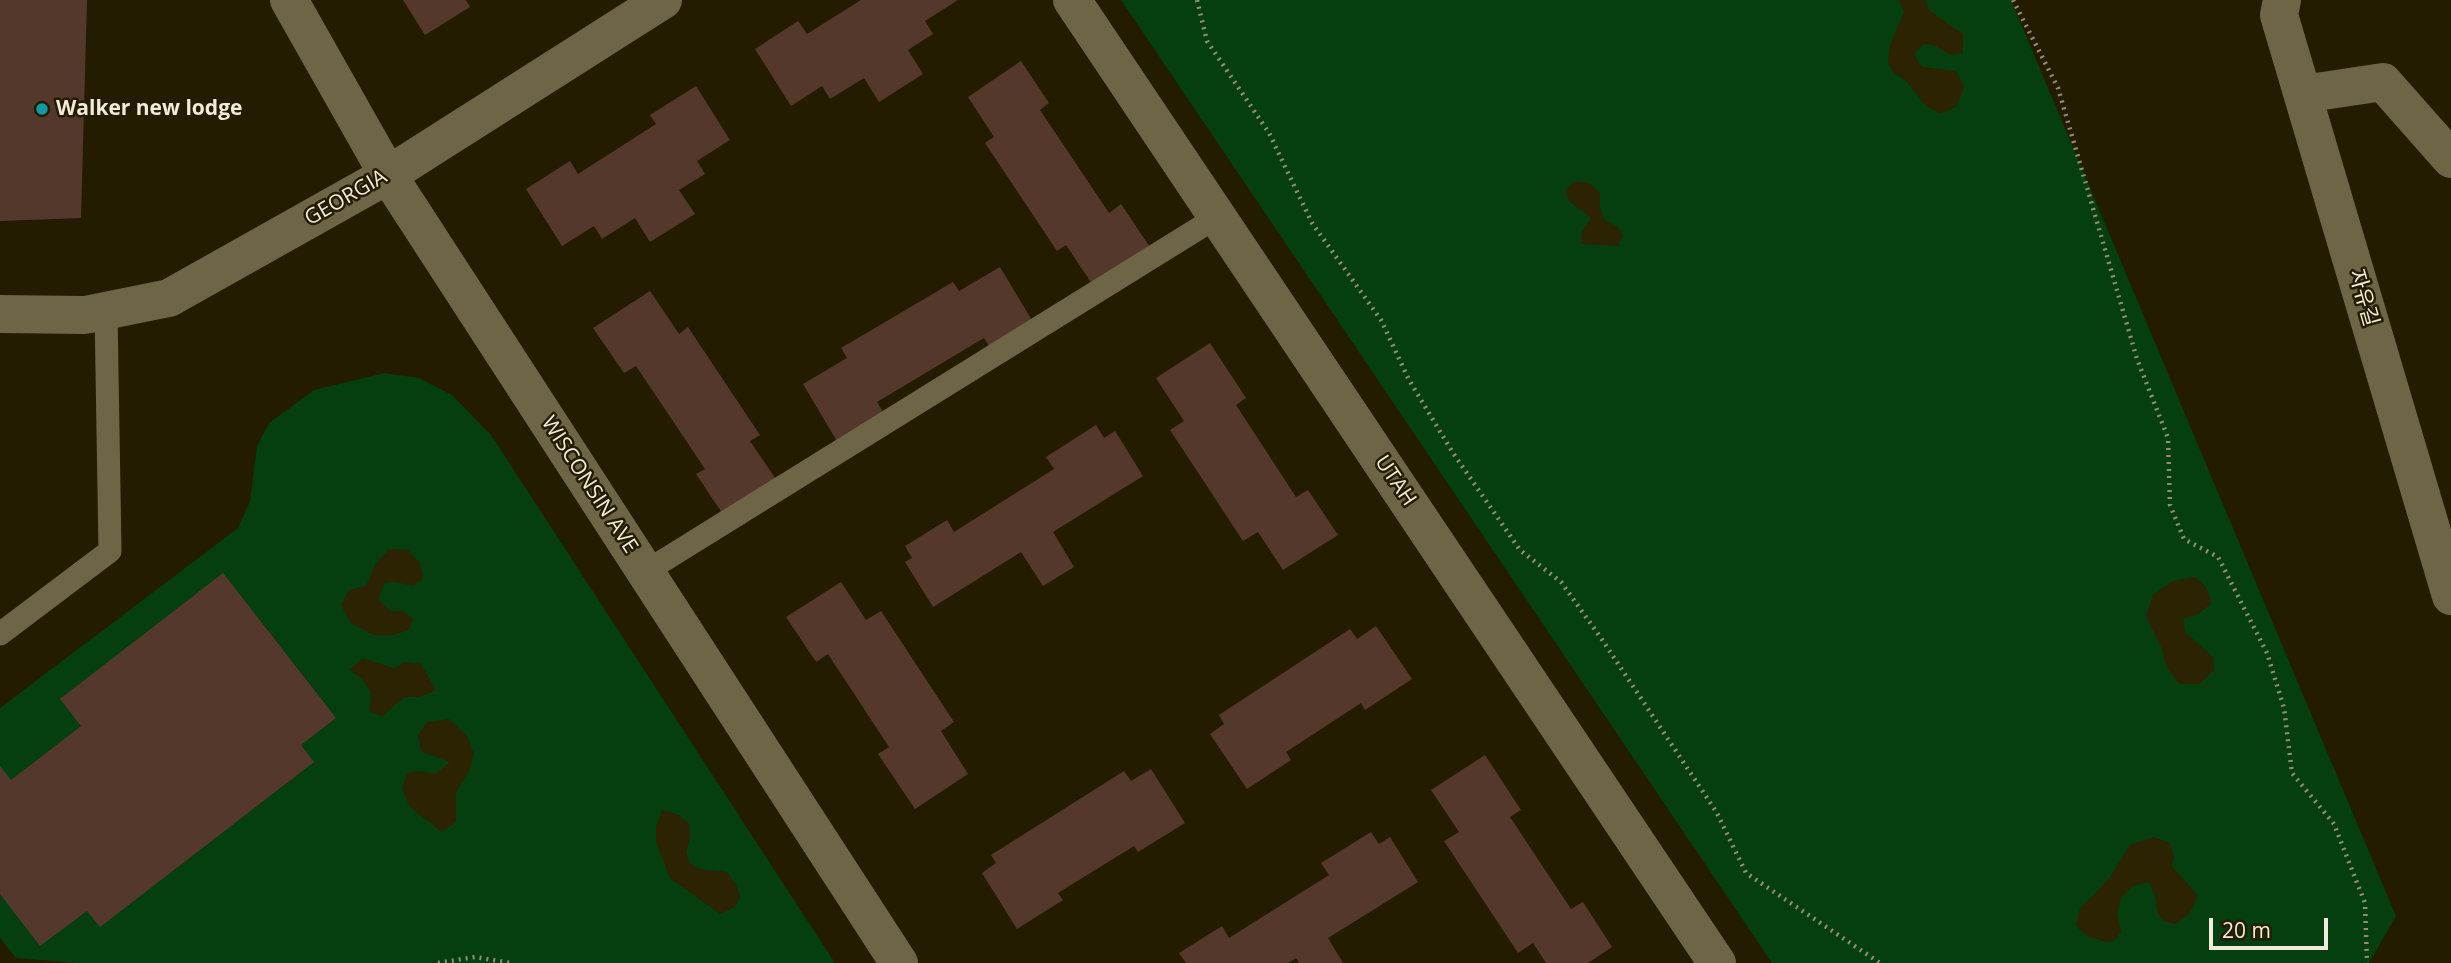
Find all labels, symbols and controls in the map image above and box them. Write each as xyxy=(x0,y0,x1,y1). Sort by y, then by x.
place label: Walker new lodge xyxy=(56,96,242,122)
marker: Walker new lodge xyxy=(34,101,50,117)
street label: GEORGIA xyxy=(300,164,392,232)
street label: 자유길 xyxy=(2343,267,2383,329)
street label: WISCONSIN AVE xyxy=(535,412,643,558)
street label: UTAH xyxy=(1369,451,1421,511)
scale bar xyxy=(2213,904,2332,948)
text: 20 m xyxy=(2222,916,2271,944)

